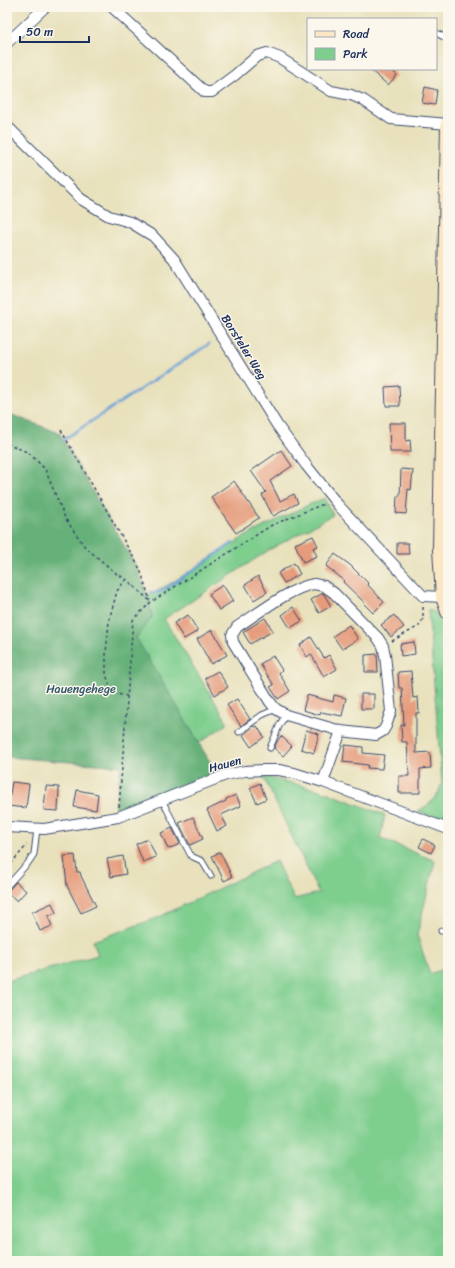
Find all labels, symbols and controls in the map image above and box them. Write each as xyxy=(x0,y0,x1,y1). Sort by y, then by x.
scale bar xyxy=(20,18,89,44)
legend xyxy=(307,18,437,70)
text: 50 m xyxy=(26,21,53,43)
text: Road xyxy=(343,23,370,45)
text: Park xyxy=(343,43,368,65)
street label: Borsteler Weg xyxy=(215,310,273,384)
park label: Hauengehege xyxy=(46,678,116,700)
street label: Hauen xyxy=(206,749,244,779)

